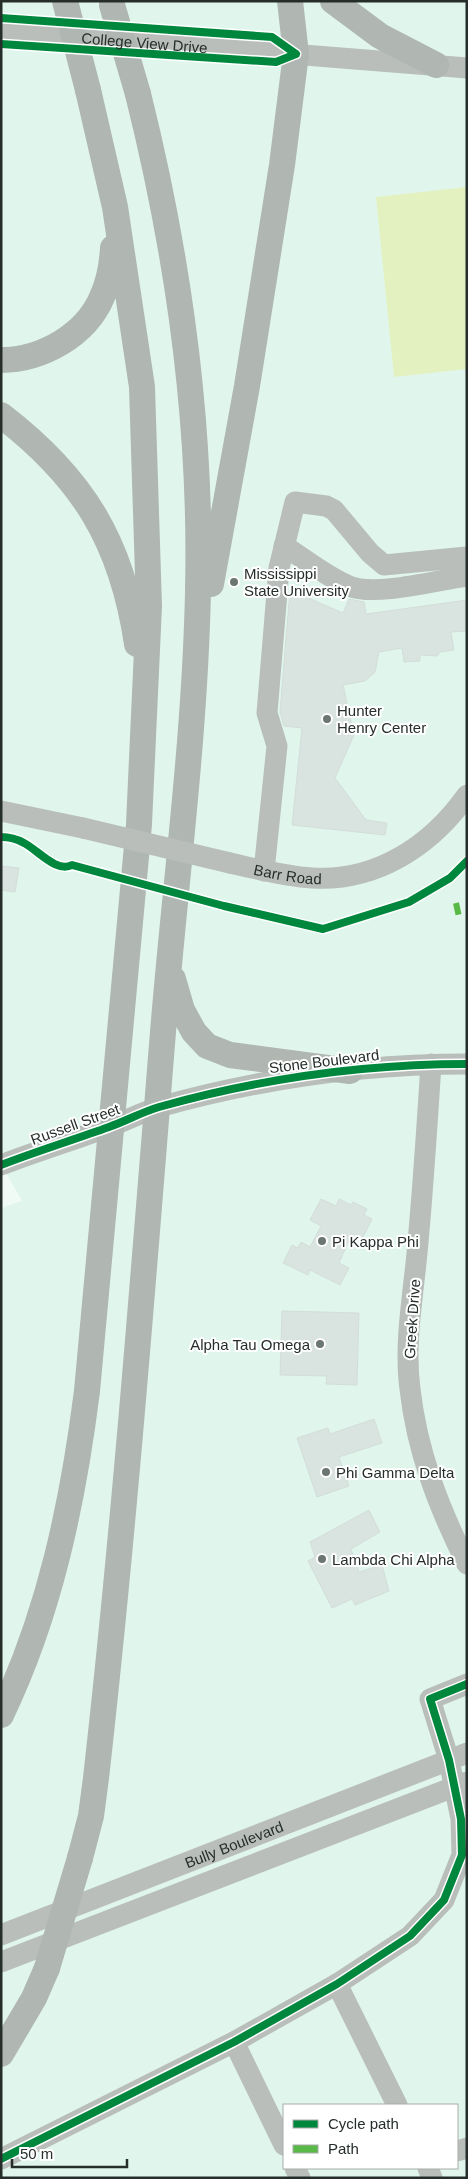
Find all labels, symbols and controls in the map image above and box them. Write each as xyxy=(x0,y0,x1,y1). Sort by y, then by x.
street label: College View Drive xyxy=(81,29,208,56)
place label: Mississippi State University xyxy=(244,565,350,599)
marker: Mississippi State University xyxy=(228,576,240,588)
place label: Hunter Henry Center xyxy=(337,702,426,736)
marker: Hunter Henry Center xyxy=(321,713,333,725)
street label: Barr Road xyxy=(252,860,322,887)
street label: Stone Boulevard xyxy=(268,1046,380,1076)
street label: Russell Street xyxy=(28,1100,123,1148)
place label: Pi Kappa Phi xyxy=(332,1233,419,1250)
marker: Pi Kappa Phi xyxy=(316,1235,328,1247)
street label: Greek Drive xyxy=(401,1278,423,1360)
place label: Alpha Tau Omega xyxy=(190,1336,311,1353)
marker: Alpha Tau Omega xyxy=(314,1338,326,1350)
place label: Phi Gamma Delta xyxy=(336,1464,455,1481)
marker: Phi Gamma Delta xyxy=(320,1466,332,1478)
place label: Lambda Chi Alpha xyxy=(332,1551,455,1568)
marker: Lambda Chi Alpha xyxy=(316,1553,328,1565)
street label: Bully Boulevard xyxy=(182,1817,286,1871)
legend xyxy=(283,2104,458,2169)
text: Cycle path xyxy=(328,2115,399,2132)
scale bar xyxy=(12,2136,128,2168)
text: Path xyxy=(328,2140,359,2157)
text: 50 m xyxy=(20,2145,53,2162)

